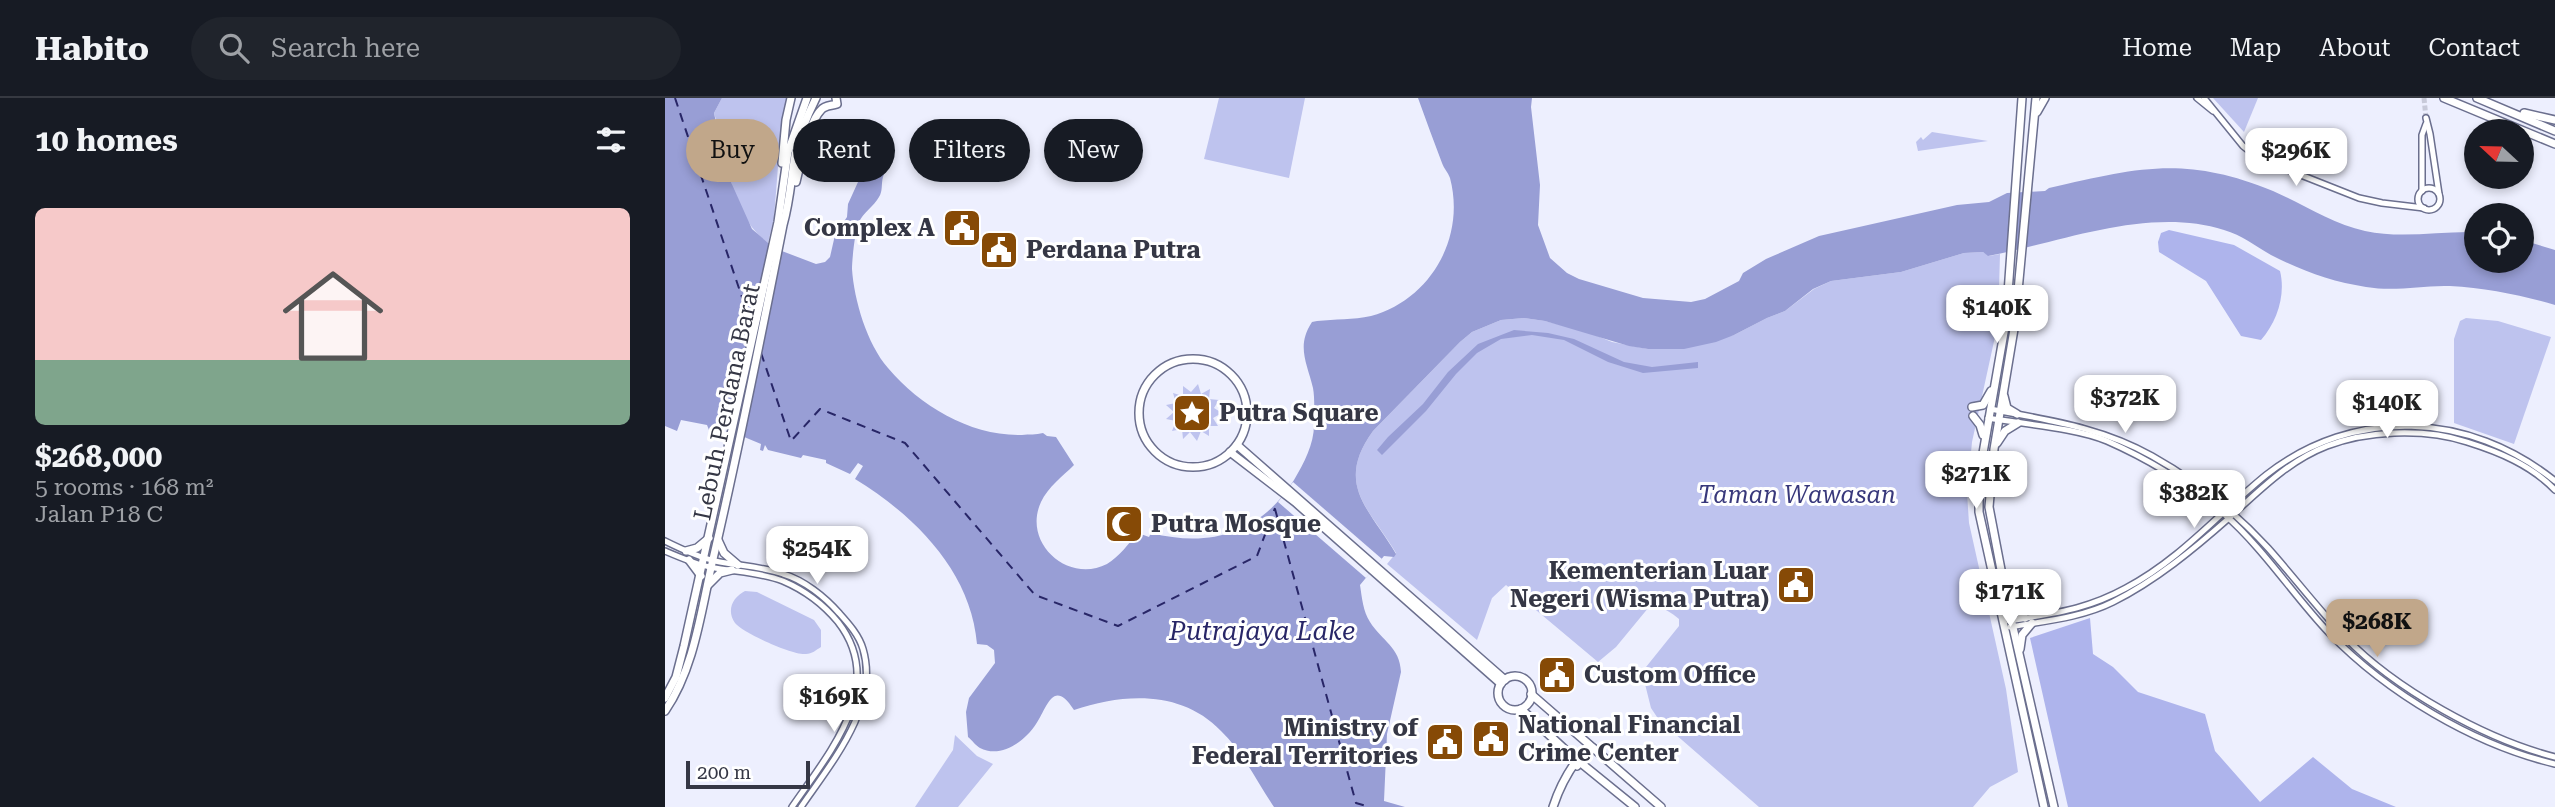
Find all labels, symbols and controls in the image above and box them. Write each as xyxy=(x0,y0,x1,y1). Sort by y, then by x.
search box xyxy=(191,17,681,80)
text: Habito xyxy=(35,29,149,68)
icon: search xyxy=(215,29,253,67)
text: Search here xyxy=(271,33,420,63)
text: Home xyxy=(2122,34,2192,62)
text: Map xyxy=(2230,34,2281,62)
text: About xyxy=(2319,34,2390,62)
text: Contact xyxy=(2428,34,2520,62)
chip: Buy xyxy=(686,119,779,182)
chip: Rent xyxy=(793,119,895,182)
chip: Filters xyxy=(909,119,1030,182)
chip: New xyxy=(1044,119,1143,182)
north arrow xyxy=(2464,119,2534,189)
map controls xyxy=(2464,119,2534,273)
icon: filters xyxy=(592,121,630,159)
text: 10 homes xyxy=(35,123,178,158)
pin: $296K xyxy=(2247,129,2345,188)
text: $296K xyxy=(2261,137,2331,164)
button: locate xyxy=(2464,203,2534,273)
public building icon: Complex A xyxy=(941,207,983,249)
place label: Complex A xyxy=(804,214,936,242)
public building icon: Perdana Putra xyxy=(978,229,1020,271)
place label: Perdana Putra xyxy=(1026,236,1201,264)
icon: home xyxy=(270,253,396,379)
street label: Lebuh Perdana Barat xyxy=(688,281,766,523)
pin: $140K xyxy=(1948,286,2046,345)
text: $140K xyxy=(1962,294,2032,321)
pin: $372K xyxy=(2076,376,2174,435)
pin: $140K xyxy=(2338,380,2436,440)
text: $372K xyxy=(2090,384,2160,411)
text: $140K xyxy=(2352,389,2422,416)
place icon: Putra Square xyxy=(1171,392,1213,434)
place label: Putra Square xyxy=(1219,399,1379,427)
text: $268,000 xyxy=(35,439,162,474)
pin: $271K xyxy=(1927,452,2025,511)
text: $271K xyxy=(1941,460,2011,487)
pin: $382K xyxy=(2145,470,2243,530)
text: 5 rooms · 168 m² xyxy=(35,474,213,501)
text: $382K xyxy=(2159,479,2229,506)
park label: Taman Wawasan xyxy=(1698,481,1896,509)
text: Jalan P18 C xyxy=(35,501,163,528)
mosque icon: Putra Mosque xyxy=(1103,503,1145,545)
place label: Putra Mosque xyxy=(1151,510,1321,538)
pin: $254K xyxy=(768,526,866,586)
text: $254K xyxy=(782,535,852,562)
place label: Kementerian Luar Negeri (Wisma Putra) xyxy=(1510,557,1769,613)
public building icon: Kementerian Luar Negeri (Wisma Putra) xyxy=(1775,564,1817,606)
pin: $171K xyxy=(1961,570,2059,629)
text: $171K xyxy=(1975,578,2045,605)
pin: $268K xyxy=(2328,600,2426,659)
text: $268K xyxy=(2342,608,2412,635)
water label: Putrajaya Lake xyxy=(1168,616,1355,646)
public building icon: Custom Office xyxy=(1536,654,1578,696)
place label: Custom Office xyxy=(1584,661,1756,689)
pin: $169K xyxy=(785,674,883,734)
text: $169K xyxy=(799,683,869,710)
place label: National Financial Crime Center xyxy=(1518,711,1741,767)
place label: Ministry of Federal Territories xyxy=(1192,714,1419,770)
public building icon: National Financial Crime Center xyxy=(1470,718,1512,760)
public building icon: Ministry of Federal Territories xyxy=(1424,721,1466,763)
scale bar xyxy=(686,758,810,790)
text: 200 m xyxy=(697,761,751,784)

